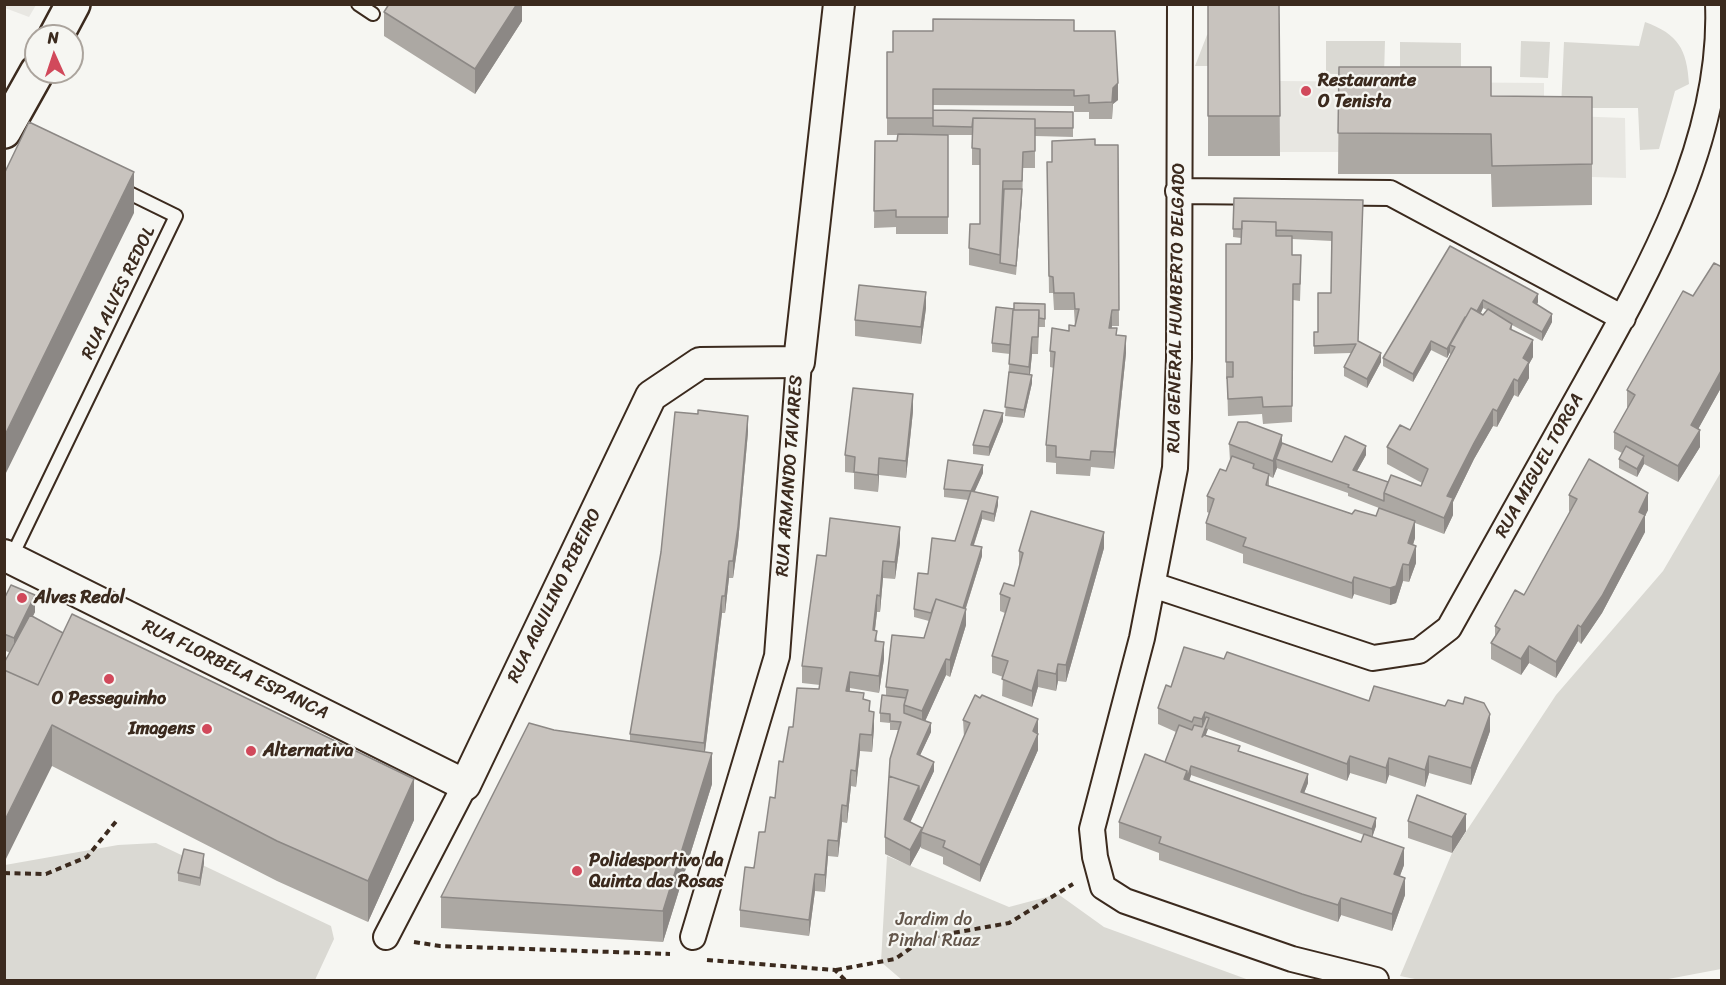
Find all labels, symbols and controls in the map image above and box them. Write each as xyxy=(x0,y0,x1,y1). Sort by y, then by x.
text: N xyxy=(47,23,59,52)
north arrow xyxy=(24,24,84,84)
place label: Restaurante O Tenista xyxy=(1318,70,1416,112)
marker: Restaurante O Tenista xyxy=(1299,84,1313,98)
street label: RUA GENERAL HUMBERTO DELGADO xyxy=(1164,163,1190,453)
street label: RUA ALVES REDOL xyxy=(77,223,161,363)
street label: RUA ARMANDO TAVARES xyxy=(772,375,808,577)
street label: RUA MIGUEL TORGA xyxy=(1491,390,1589,542)
street label: RUA AQUILINO RIBEIRO xyxy=(503,505,607,687)
place label: Alves Redol xyxy=(34,587,125,609)
marker: Alves Redol xyxy=(15,591,29,605)
street label: RUA FLORBELA ESPANCA xyxy=(139,616,331,724)
marker: O Pesseguinho xyxy=(102,672,116,686)
place label: O Pesseguinho xyxy=(52,688,166,710)
place label: Imagens xyxy=(129,718,195,740)
marker: Imagens xyxy=(200,722,214,736)
place label: Alternativa xyxy=(263,740,353,762)
marker: Alternativa xyxy=(244,744,258,758)
place label: Polidesportivo da Quinta das Rosas xyxy=(589,850,724,892)
marker: Polidesportivo da Quinta das Rosas xyxy=(570,864,584,878)
park label: Jardim do Pinhal Ruaz xyxy=(888,909,980,952)

